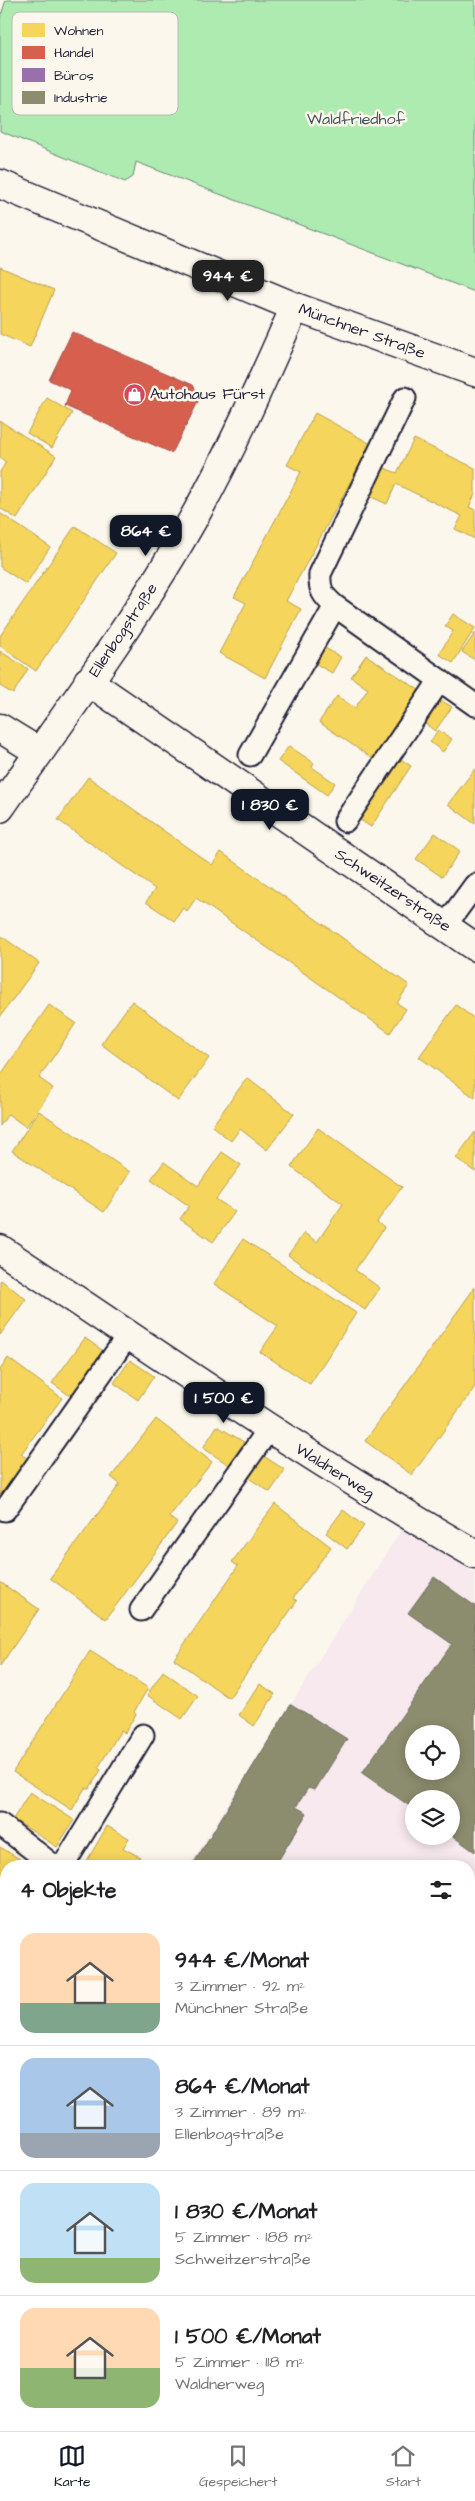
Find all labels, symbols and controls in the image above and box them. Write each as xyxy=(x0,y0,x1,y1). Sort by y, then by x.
legend xyxy=(12,12,178,115)
text: Wohnen xyxy=(54,21,104,41)
text: Handel xyxy=(54,43,94,63)
text: Büros xyxy=(54,66,94,86)
text: Industrie xyxy=(54,88,108,108)
park label: Waldfriedhof xyxy=(307,108,405,130)
pin: 944 € xyxy=(193,260,263,302)
text: 944 € xyxy=(203,265,253,287)
street label: Münchner Straße xyxy=(296,298,429,364)
shop icon: Autohaus Fürst xyxy=(122,382,146,406)
place label: Autohaus Fürst xyxy=(150,383,266,405)
pin: 864 € xyxy=(111,514,181,557)
text: 864 € xyxy=(121,520,171,542)
street label: Ellenbogstraße xyxy=(83,578,164,682)
pin: 1 830 € xyxy=(224,788,316,831)
text: 1 830 € xyxy=(242,794,298,816)
street label: Schweitzerstraße xyxy=(331,843,456,937)
pin: 1 500 € xyxy=(178,1382,270,1424)
text: 1 500 € xyxy=(194,1387,254,1409)
street label: Waldnerweg xyxy=(291,1438,379,1505)
map controls xyxy=(405,1725,460,1845)
button: locate xyxy=(405,1725,460,1780)
button: layers xyxy=(405,1790,460,1845)
text: 4 Objekte xyxy=(20,1876,116,1905)
icon: filters xyxy=(427,1876,455,1904)
text: 944 €/Monat xyxy=(175,1946,309,1975)
icon: home xyxy=(60,1953,120,2013)
text: 3 Zimmer · 92 m² xyxy=(175,1975,305,1997)
text: Münchner Straße xyxy=(175,1997,308,2019)
text: 864 €/Monat xyxy=(175,2072,310,2101)
icon: home xyxy=(60,2078,120,2138)
text: 3 Zimmer · 89 m² xyxy=(175,2101,306,2123)
text: Ellenbogstraße xyxy=(175,2123,284,2145)
text: 1 830 €/Monat xyxy=(175,2197,317,2226)
icon: home xyxy=(60,2203,120,2263)
text: 5 Zimmer · 188 m² xyxy=(175,2226,313,2248)
text: Schweitzerstraße xyxy=(175,2248,311,2270)
text: 1 500 €/Monat xyxy=(175,2322,321,2351)
icon: home xyxy=(60,2328,120,2388)
text: 5 Zimmer · 118 m² xyxy=(175,2351,304,2373)
text: Waldnerweg xyxy=(175,2373,264,2395)
tab: Karte xyxy=(54,2442,91,2492)
tab: Gespeichert xyxy=(199,2442,277,2492)
tab: Start xyxy=(386,2442,421,2492)

